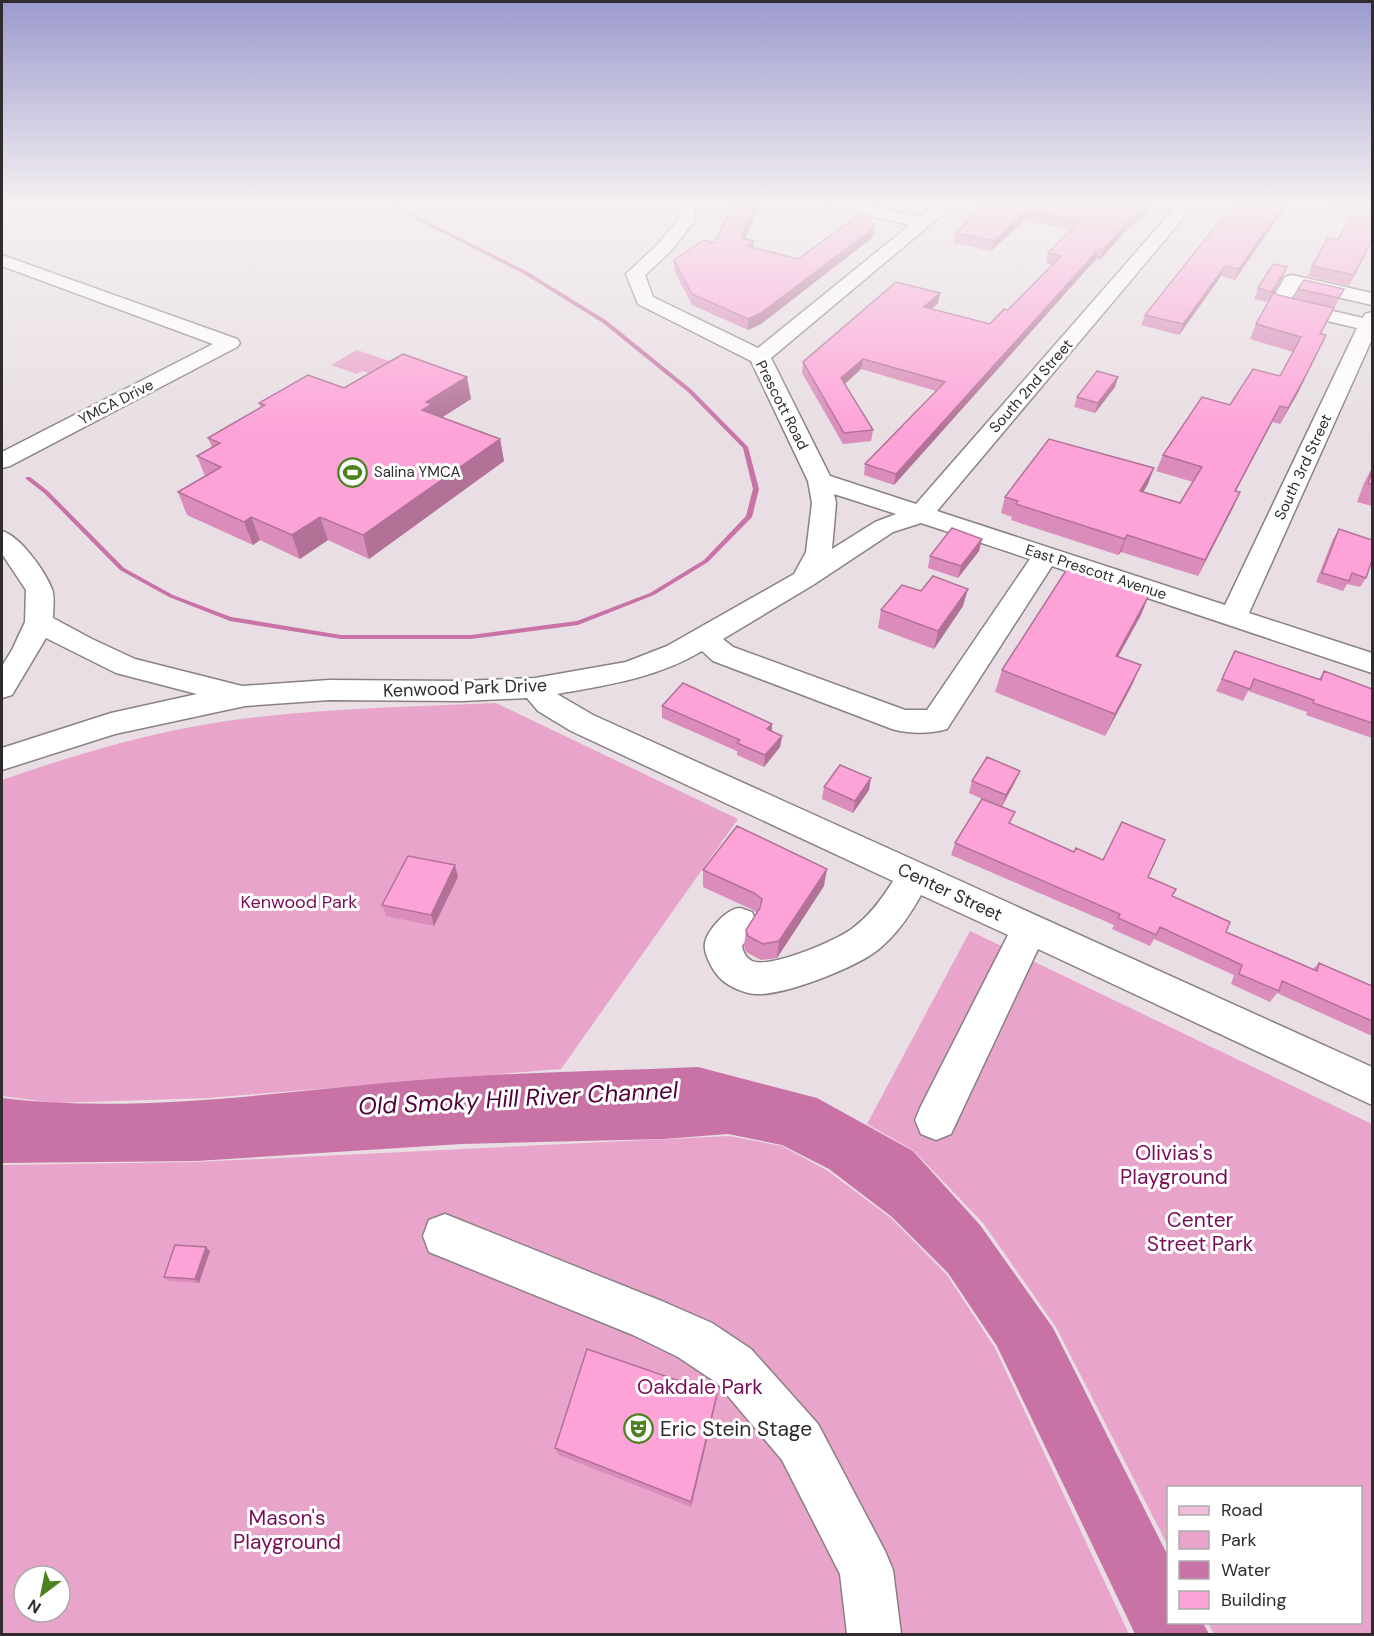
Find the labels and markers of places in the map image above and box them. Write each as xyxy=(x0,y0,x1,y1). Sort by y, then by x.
sports icon: Salina YMCA xyxy=(337,456,369,488)
place label: Salina YMCA xyxy=(374,462,460,482)
theatre icon: Eric Stein Stage xyxy=(623,1413,655,1445)
place label: Eric Stein Stage xyxy=(660,1415,812,1443)

